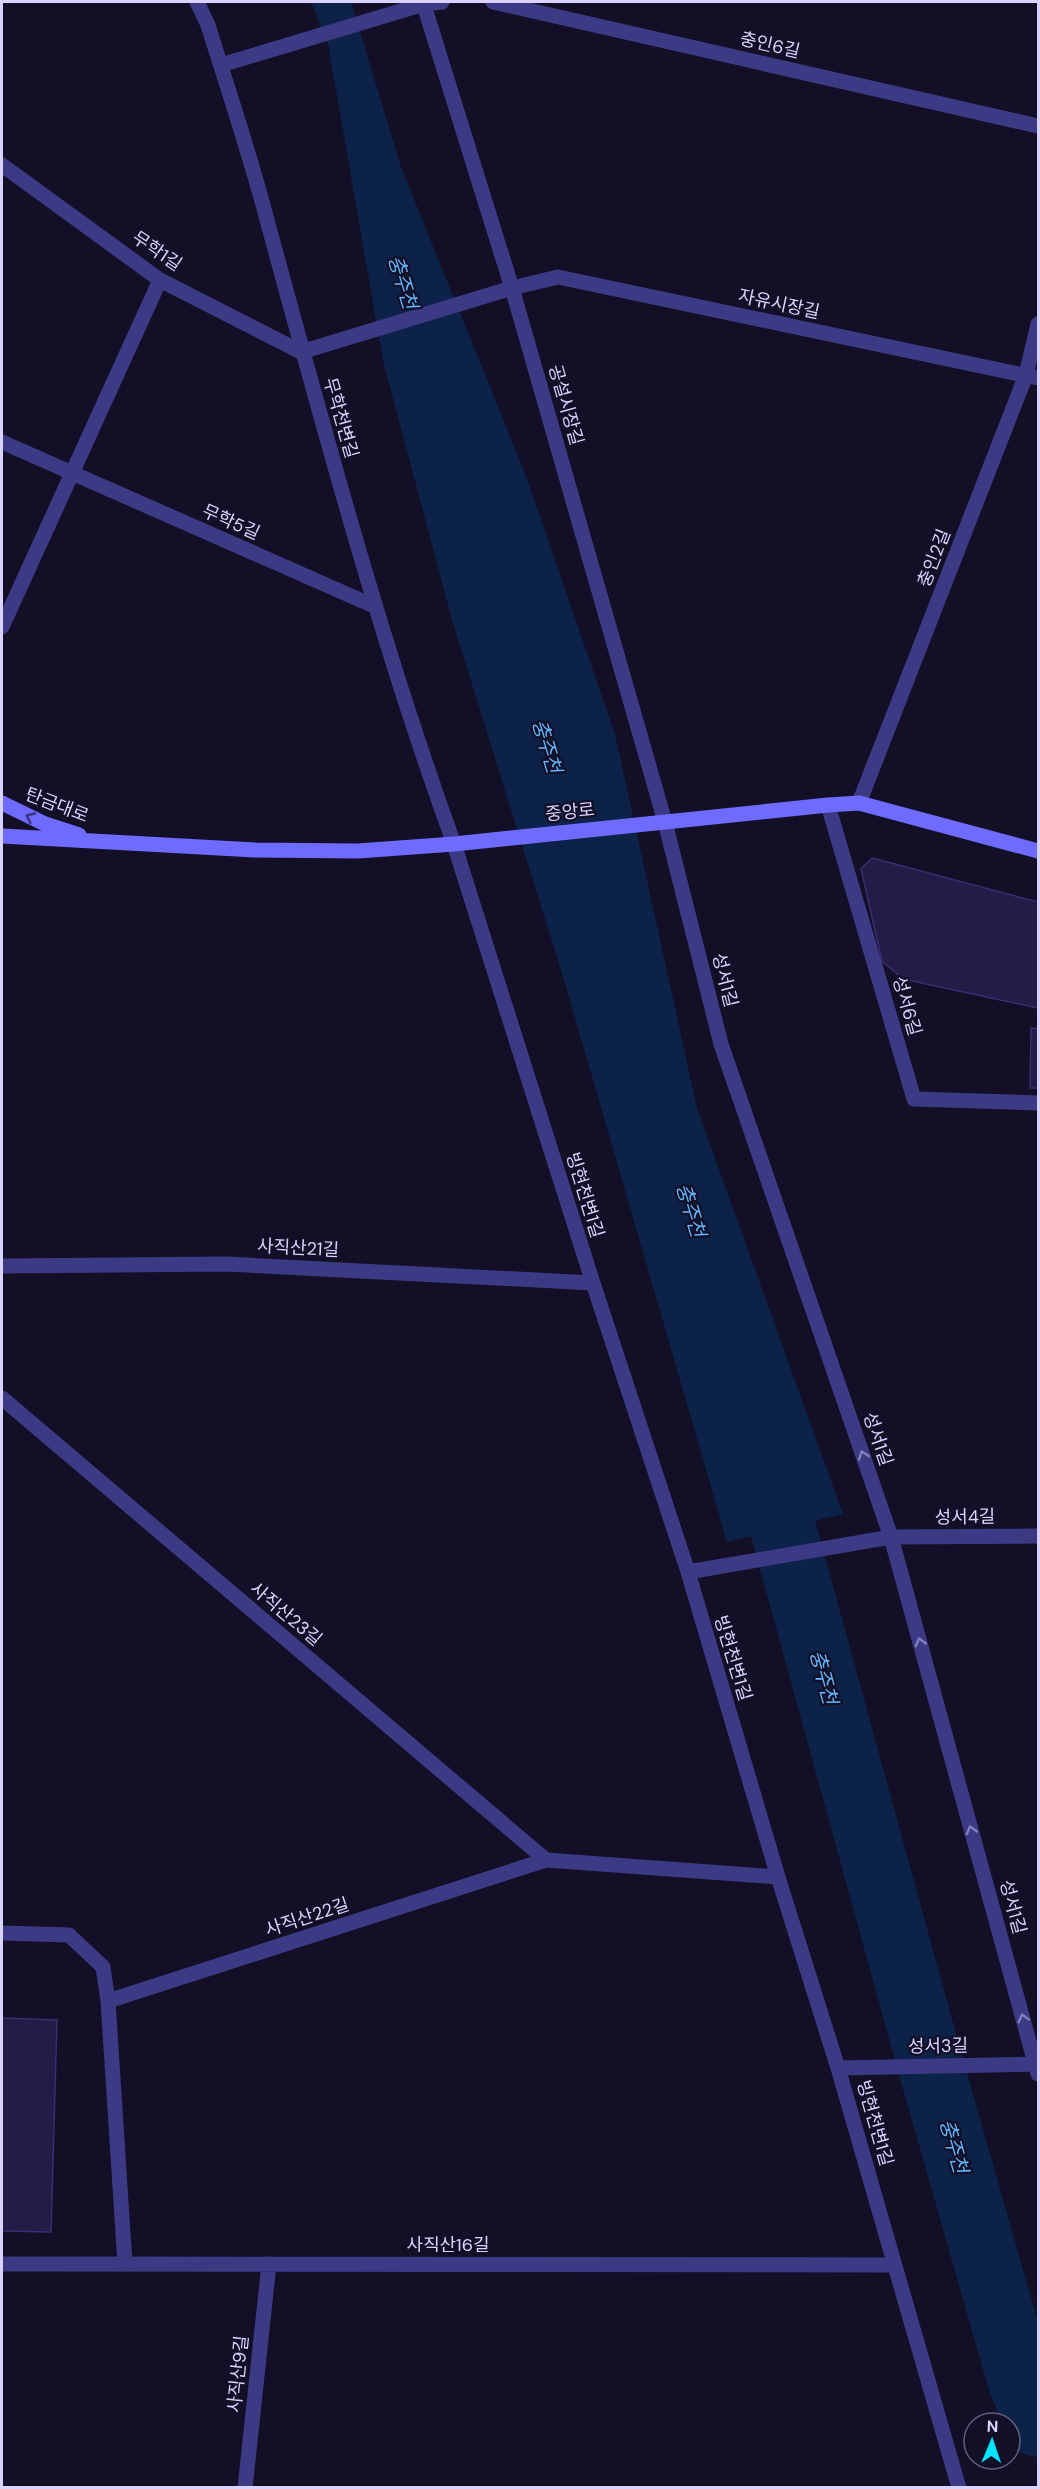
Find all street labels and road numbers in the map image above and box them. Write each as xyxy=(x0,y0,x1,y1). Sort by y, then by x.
street label: 충인6길 xyxy=(738,26,802,64)
street label: 무학1길 xyxy=(127,226,187,276)
street label: 자유시장길 xyxy=(736,284,822,324)
street label: 공설시장길 xyxy=(543,362,589,448)
street label: 무학천변길 xyxy=(318,375,364,461)
street label: 무학5길 xyxy=(198,499,264,545)
street label: 충인2길 xyxy=(912,526,956,590)
street label: 탄금대로 xyxy=(22,782,92,828)
street label: 중앙로 xyxy=(544,797,596,827)
street label: 성서1길 xyxy=(707,950,743,1010)
street label: 성서6길 xyxy=(887,973,927,1039)
street label: 빙현천변1길 xyxy=(561,1149,609,1241)
street label: 사직산21길 xyxy=(256,1234,340,1262)
street label: 성서1길 xyxy=(858,1409,898,1469)
street label: 성서4길 xyxy=(934,1504,996,1530)
street label: 사직산23길 xyxy=(245,1577,327,1651)
street label: 빙현천변1길 xyxy=(709,1612,757,1704)
street label: 성서1길 xyxy=(994,1877,1032,1937)
street label: 사직산22길 xyxy=(262,1892,352,1942)
street label: 성서3길 xyxy=(908,2033,968,2059)
street label: 빙현천변1길 xyxy=(851,2077,899,2169)
street label: 사직산16길 xyxy=(406,2233,490,2257)
street label: 사직산9길 xyxy=(222,2334,254,2414)

